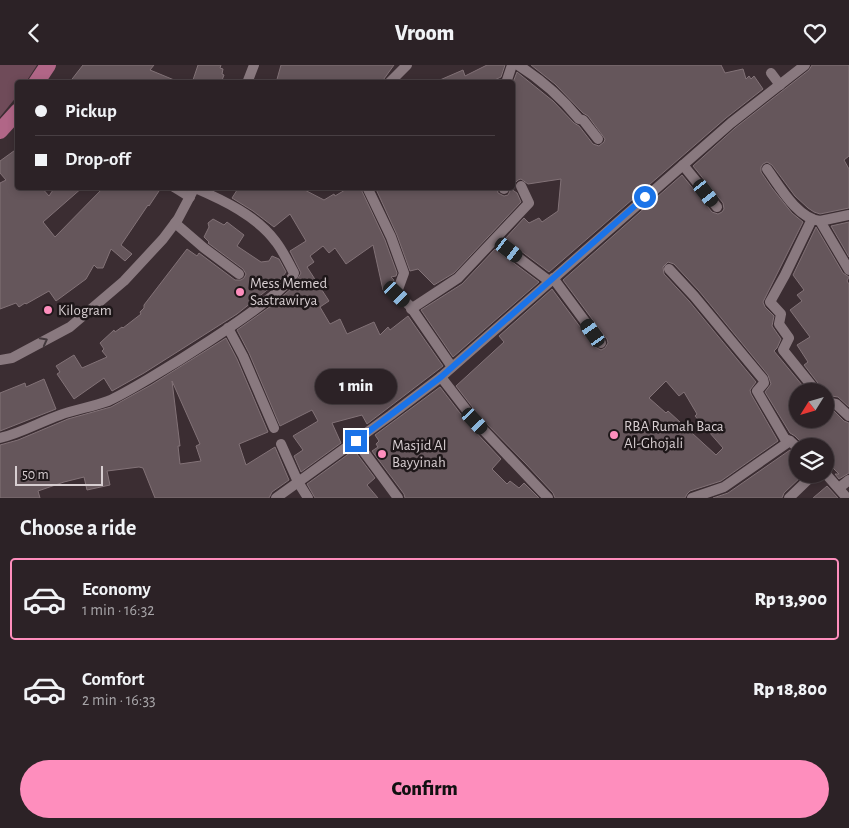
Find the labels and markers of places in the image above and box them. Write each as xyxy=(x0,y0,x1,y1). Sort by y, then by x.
place label: Mess Memed Sastrawirya xyxy=(250,276,327,308)
marker: Mess Memed Sastrawirya xyxy=(234,286,246,298)
place label: Kilogram xyxy=(58,303,112,318)
marker: Kilogram xyxy=(42,304,54,316)
place label: RBA Rumah Baca Al-Ghojali xyxy=(624,419,724,451)
marker: RBA Rumah Baca Al-Ghojali xyxy=(608,429,620,441)
place label: Masjid Al Bayyinah xyxy=(392,438,446,470)
marker: Masjid Al Bayyinah xyxy=(376,448,388,460)

